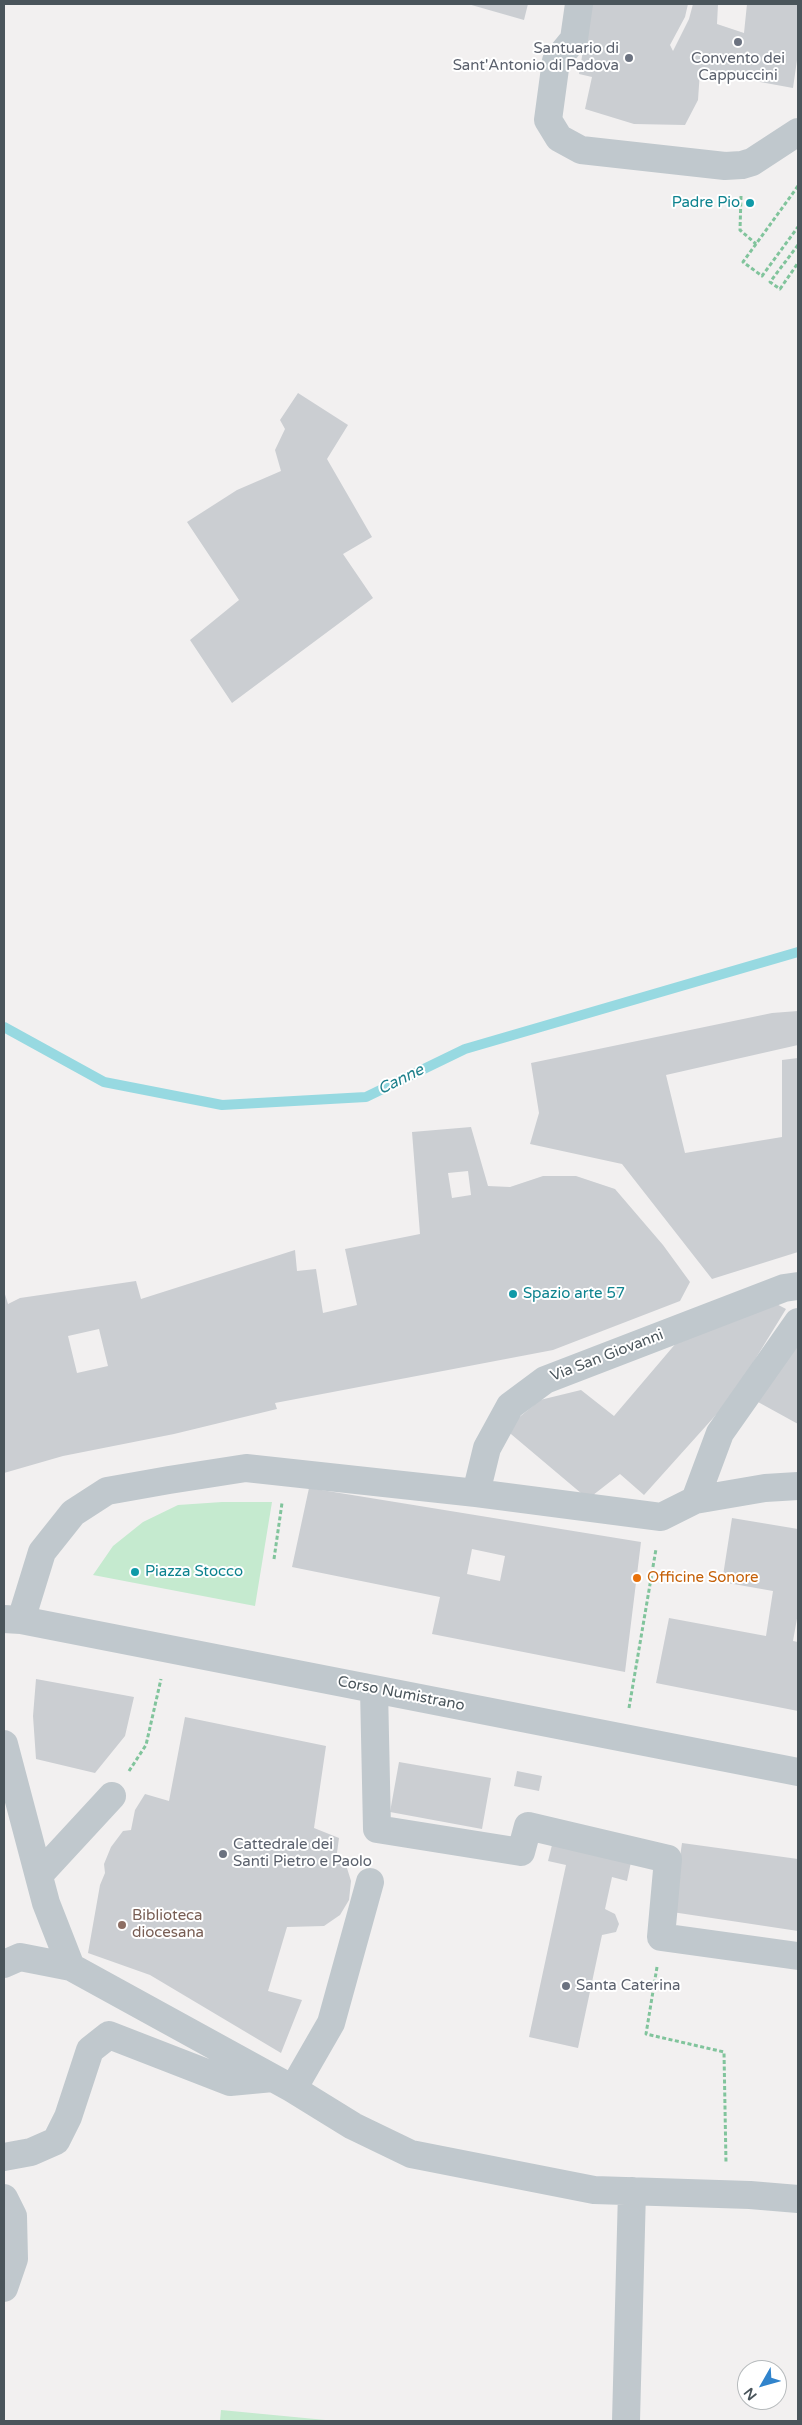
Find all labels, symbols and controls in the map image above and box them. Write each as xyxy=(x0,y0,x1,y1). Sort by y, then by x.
marker: Convento dei Cappuccini xyxy=(732,36,744,48)
place label: Santuario di Sant'Antonio di Padova xyxy=(453,40,619,75)
place label: Convento dei Cappuccini xyxy=(691,50,785,85)
marker: Santuario di Sant'Antonio di Padova xyxy=(623,52,635,64)
place label: Padre Pio xyxy=(672,194,740,212)
marker: Padre Pio xyxy=(744,197,756,209)
water label: Canne xyxy=(375,1061,427,1099)
place label: Spazio arte 57 xyxy=(523,1285,625,1303)
marker: Spazio arte 57 xyxy=(507,1288,519,1300)
street label: Via San Giovanni xyxy=(548,1326,666,1386)
place label: Piazza Stocco xyxy=(145,1563,243,1581)
marker: Piazza Stocco xyxy=(129,1566,141,1578)
place label: Officine Sonore xyxy=(647,1569,759,1587)
marker: Officine Sonore xyxy=(631,1572,643,1584)
street label: Corso Numistrano xyxy=(336,1673,466,1715)
place label: Cattedrale dei Santi Pietro e Paolo xyxy=(233,1836,372,1871)
marker: Cattedrale dei Santi Pietro e Paolo xyxy=(217,1848,229,1860)
place label: Biblioteca diocesana xyxy=(132,1907,204,1942)
marker: Biblioteca diocesana xyxy=(116,1919,128,1931)
place label: Santa Caterina xyxy=(576,1977,681,1995)
marker: Santa Caterina xyxy=(560,1980,572,1992)
north arrow xyxy=(737,2360,787,2410)
text: N xyxy=(740,2384,761,2404)

